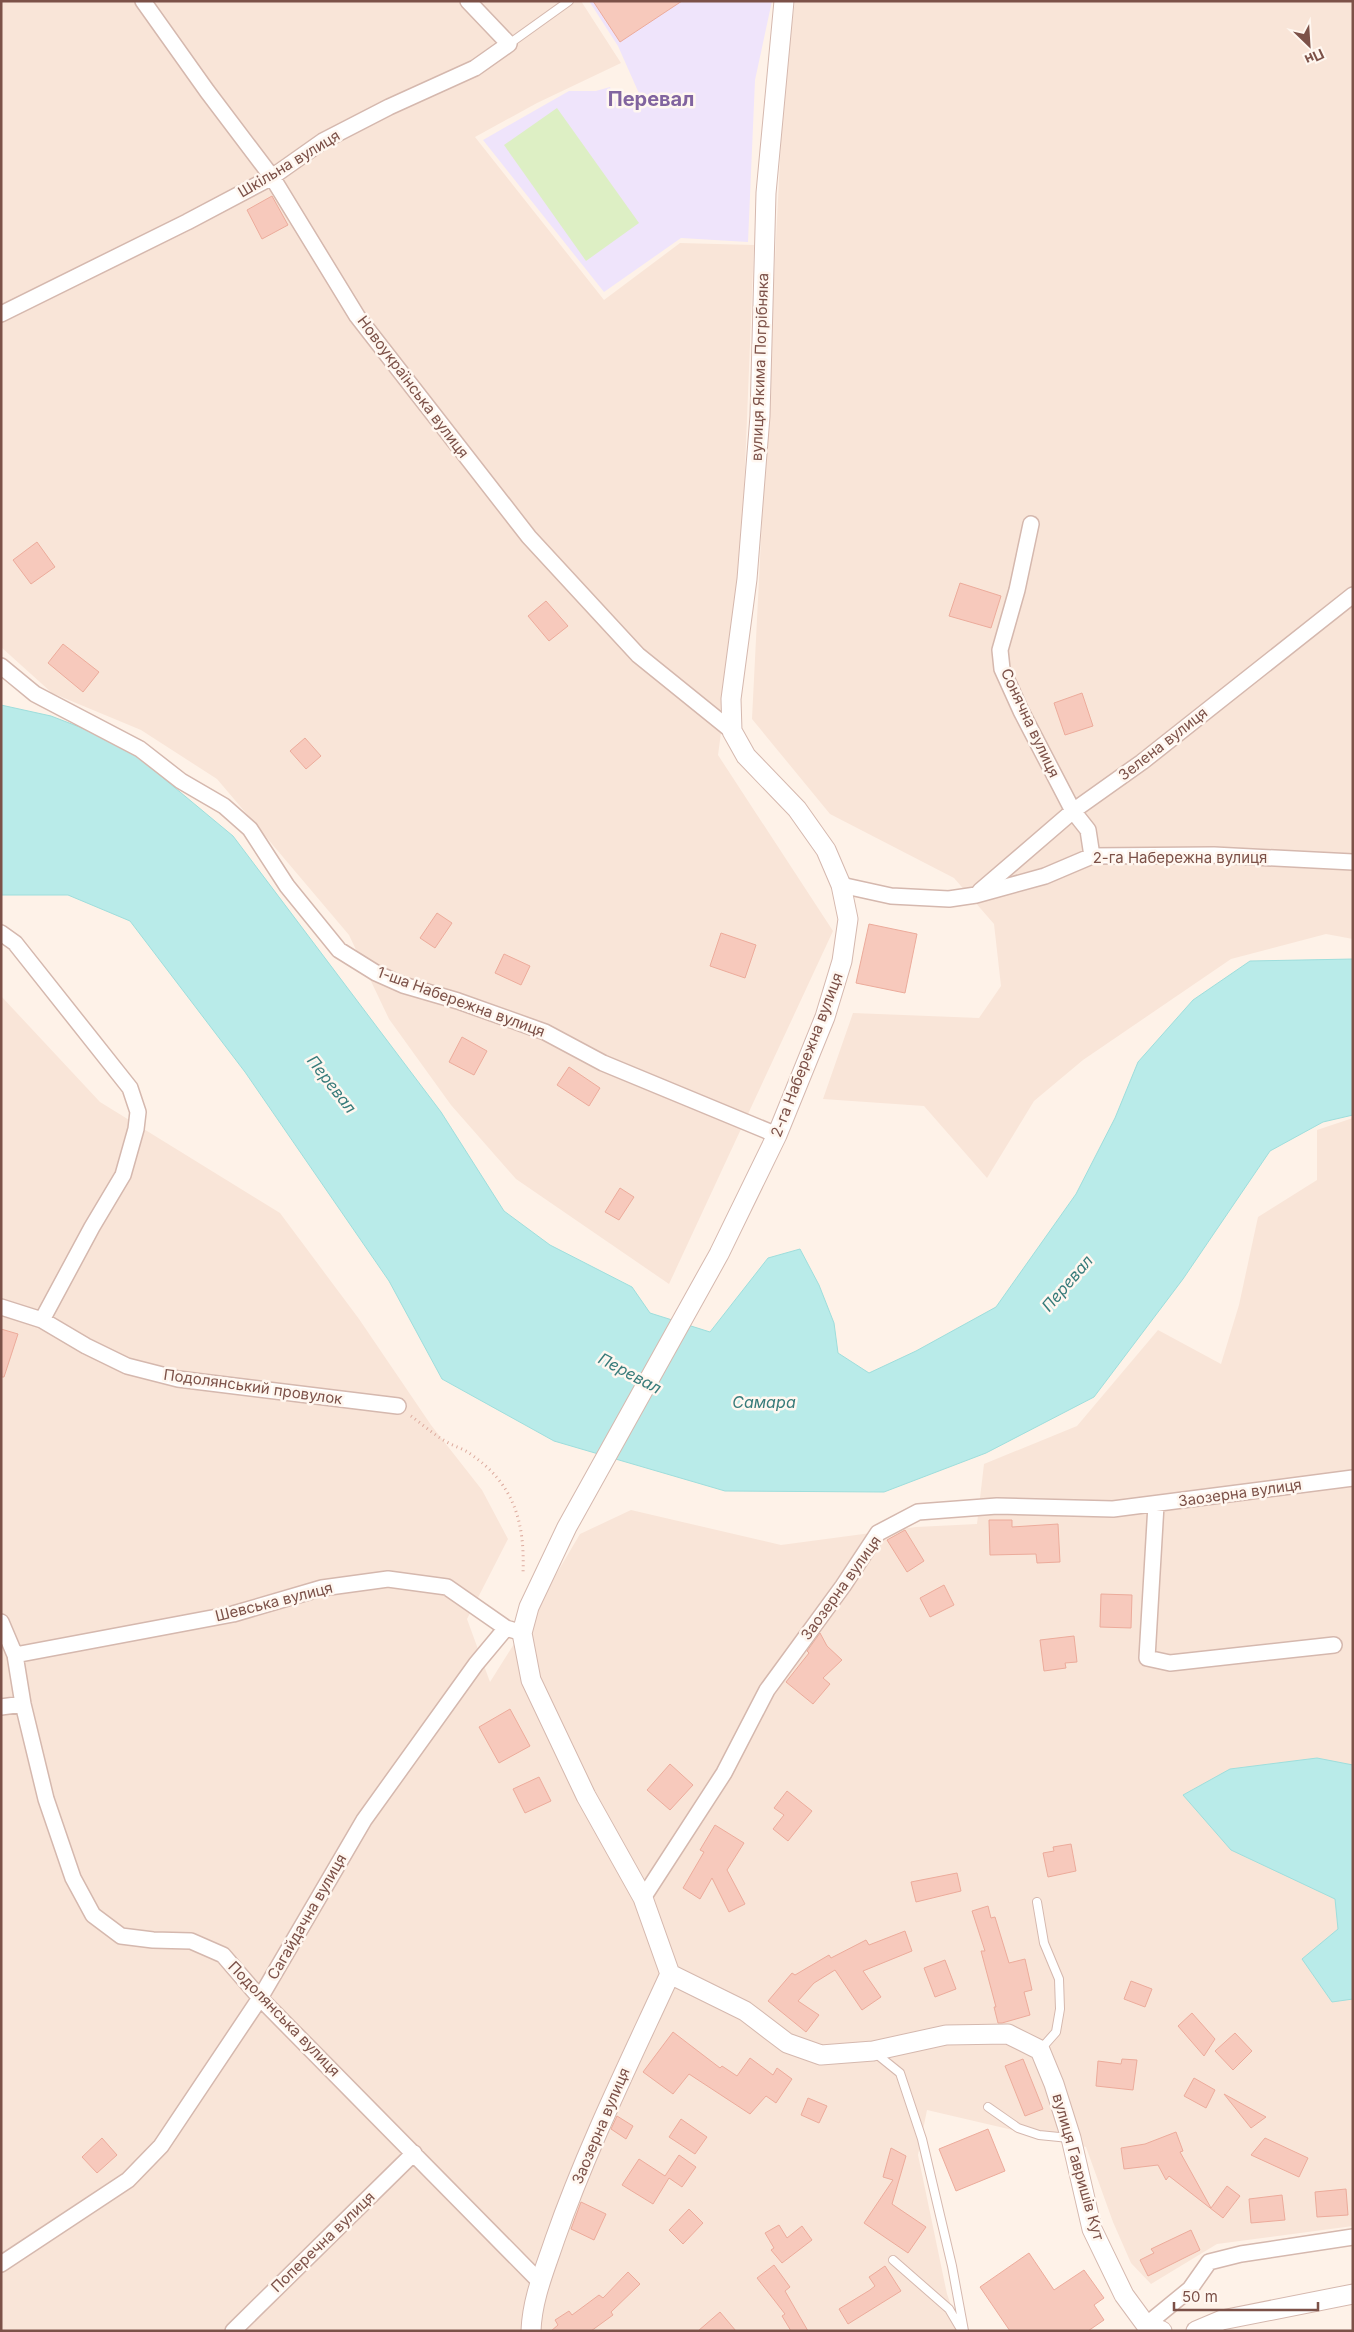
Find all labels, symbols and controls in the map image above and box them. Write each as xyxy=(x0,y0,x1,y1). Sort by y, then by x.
north arrow xyxy=(1284,20,1334,70)
text: Пн xyxy=(1302,45,1327,69)
district label: Перевал xyxy=(608,87,694,111)
street label: Шкільна вулиця xyxy=(234,126,343,201)
street label: вулиця Якима Погрібняка xyxy=(747,272,772,461)
street label: Новоукраїнська вулиця xyxy=(354,312,473,462)
street label: Сонячна вулиця xyxy=(997,665,1064,780)
street label: Зелена вулиця xyxy=(1114,703,1211,784)
street label: 2-га Набережна вулиця xyxy=(1093,848,1267,867)
street label: 1-ша Набережна вулиця xyxy=(375,962,548,1041)
street label: 2-га Набережна вулиця xyxy=(766,970,847,1140)
water label: Перевал xyxy=(303,1051,361,1117)
water label: Перевал xyxy=(1037,1251,1097,1315)
water label: Перевал xyxy=(595,1348,665,1398)
street label: Подолянський провулок xyxy=(162,1365,344,1408)
water label: Самара xyxy=(732,1392,796,1412)
street label: Заозерна вулиця xyxy=(1177,1474,1303,1511)
street label: Заозерна вулиця xyxy=(796,1532,885,1644)
street label: Шевська вулиця xyxy=(213,1578,335,1625)
street label: Сагайдачна вулиця xyxy=(263,1850,350,1983)
street label: Подолянська вулиця xyxy=(224,1957,344,2080)
street label: Заозерна вулиця xyxy=(567,2065,634,2187)
street label: вулиця Гавришів Кут xyxy=(1048,2091,1108,2242)
street label: Поперечна вулиця xyxy=(267,2187,379,2296)
scale bar xyxy=(1174,2280,1318,2312)
text: 50 m xyxy=(1182,2287,1218,2306)

